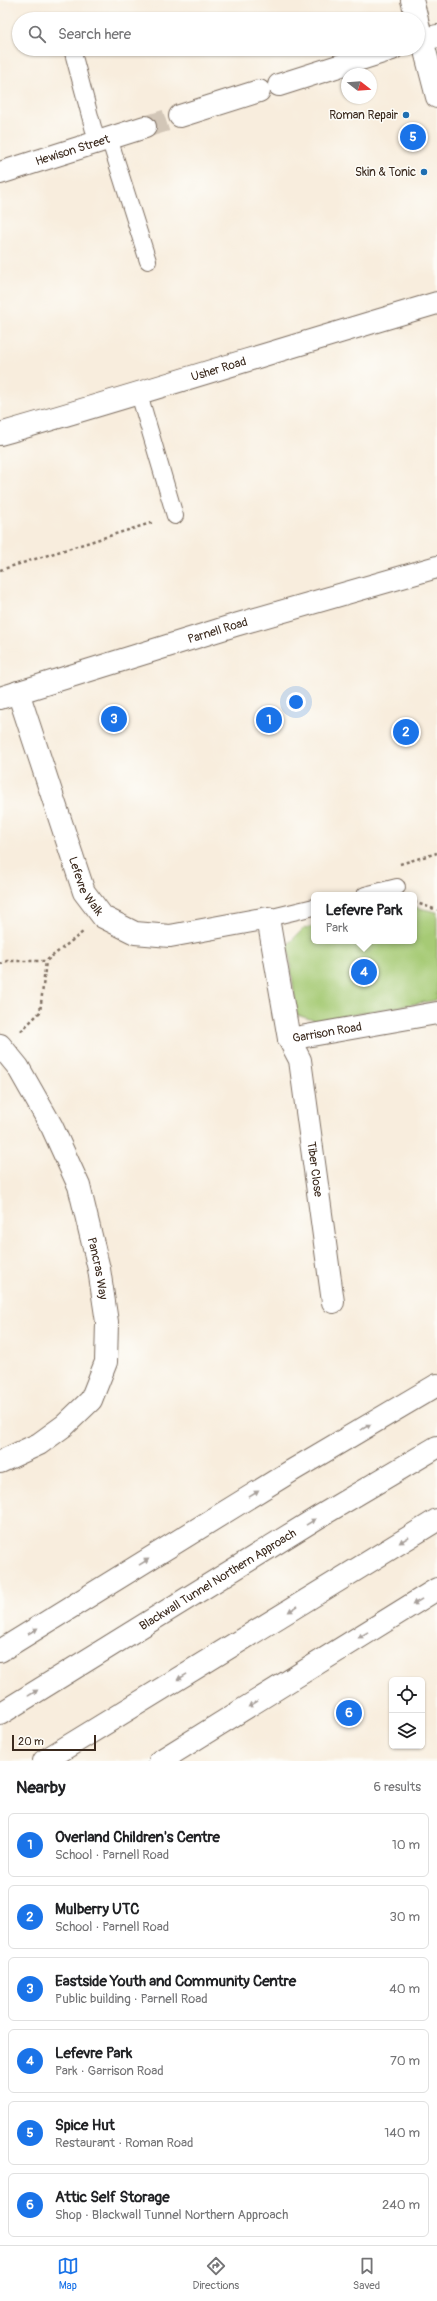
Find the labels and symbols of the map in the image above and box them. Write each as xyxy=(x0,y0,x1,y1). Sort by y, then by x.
north arrow xyxy=(341,68,377,104)
place label: Roman Repair xyxy=(329,108,399,123)
marker: Roman Repair xyxy=(401,110,411,120)
pin: 5 xyxy=(400,122,426,152)
street label: Hewison Street xyxy=(34,132,112,169)
place label: Skin & Tonic xyxy=(355,165,416,180)
marker: Skin & Tonic xyxy=(419,167,429,177)
street label: Usher Road xyxy=(189,354,248,385)
street label: Parnell Road xyxy=(186,615,250,647)
your location xyxy=(286,692,306,712)
pin: 3 xyxy=(101,704,127,734)
pin: 1 xyxy=(256,705,282,735)
pin: 2 xyxy=(393,717,419,747)
street label: Lefevre Walk xyxy=(65,855,106,919)
pin: 4 xyxy=(351,957,377,987)
street label: Garrison Road xyxy=(291,1019,363,1046)
street label: Tiber Close xyxy=(303,1141,326,1198)
street label: Pancras Way xyxy=(84,1236,111,1301)
one-way arrow xyxy=(361,1423,371,1431)
one-way arrow xyxy=(249,1490,259,1498)
one-way arrow xyxy=(305,1519,317,1526)
street label: Blackwall Tunnel Northern Approach xyxy=(137,1525,300,1634)
one-way arrow xyxy=(398,1537,410,1544)
one-way arrow xyxy=(138,1559,150,1566)
one-way arrow xyxy=(411,1598,423,1605)
one-way arrow xyxy=(287,1605,299,1612)
one-way arrow xyxy=(27,1627,39,1634)
one-way arrow xyxy=(358,1631,368,1639)
one-way arrow xyxy=(176,1673,188,1680)
one-way arrow xyxy=(28,1689,38,1697)
pin: 6 xyxy=(336,1698,362,1728)
one-way arrow xyxy=(247,1700,259,1707)
scale bar xyxy=(12,1733,96,1752)

